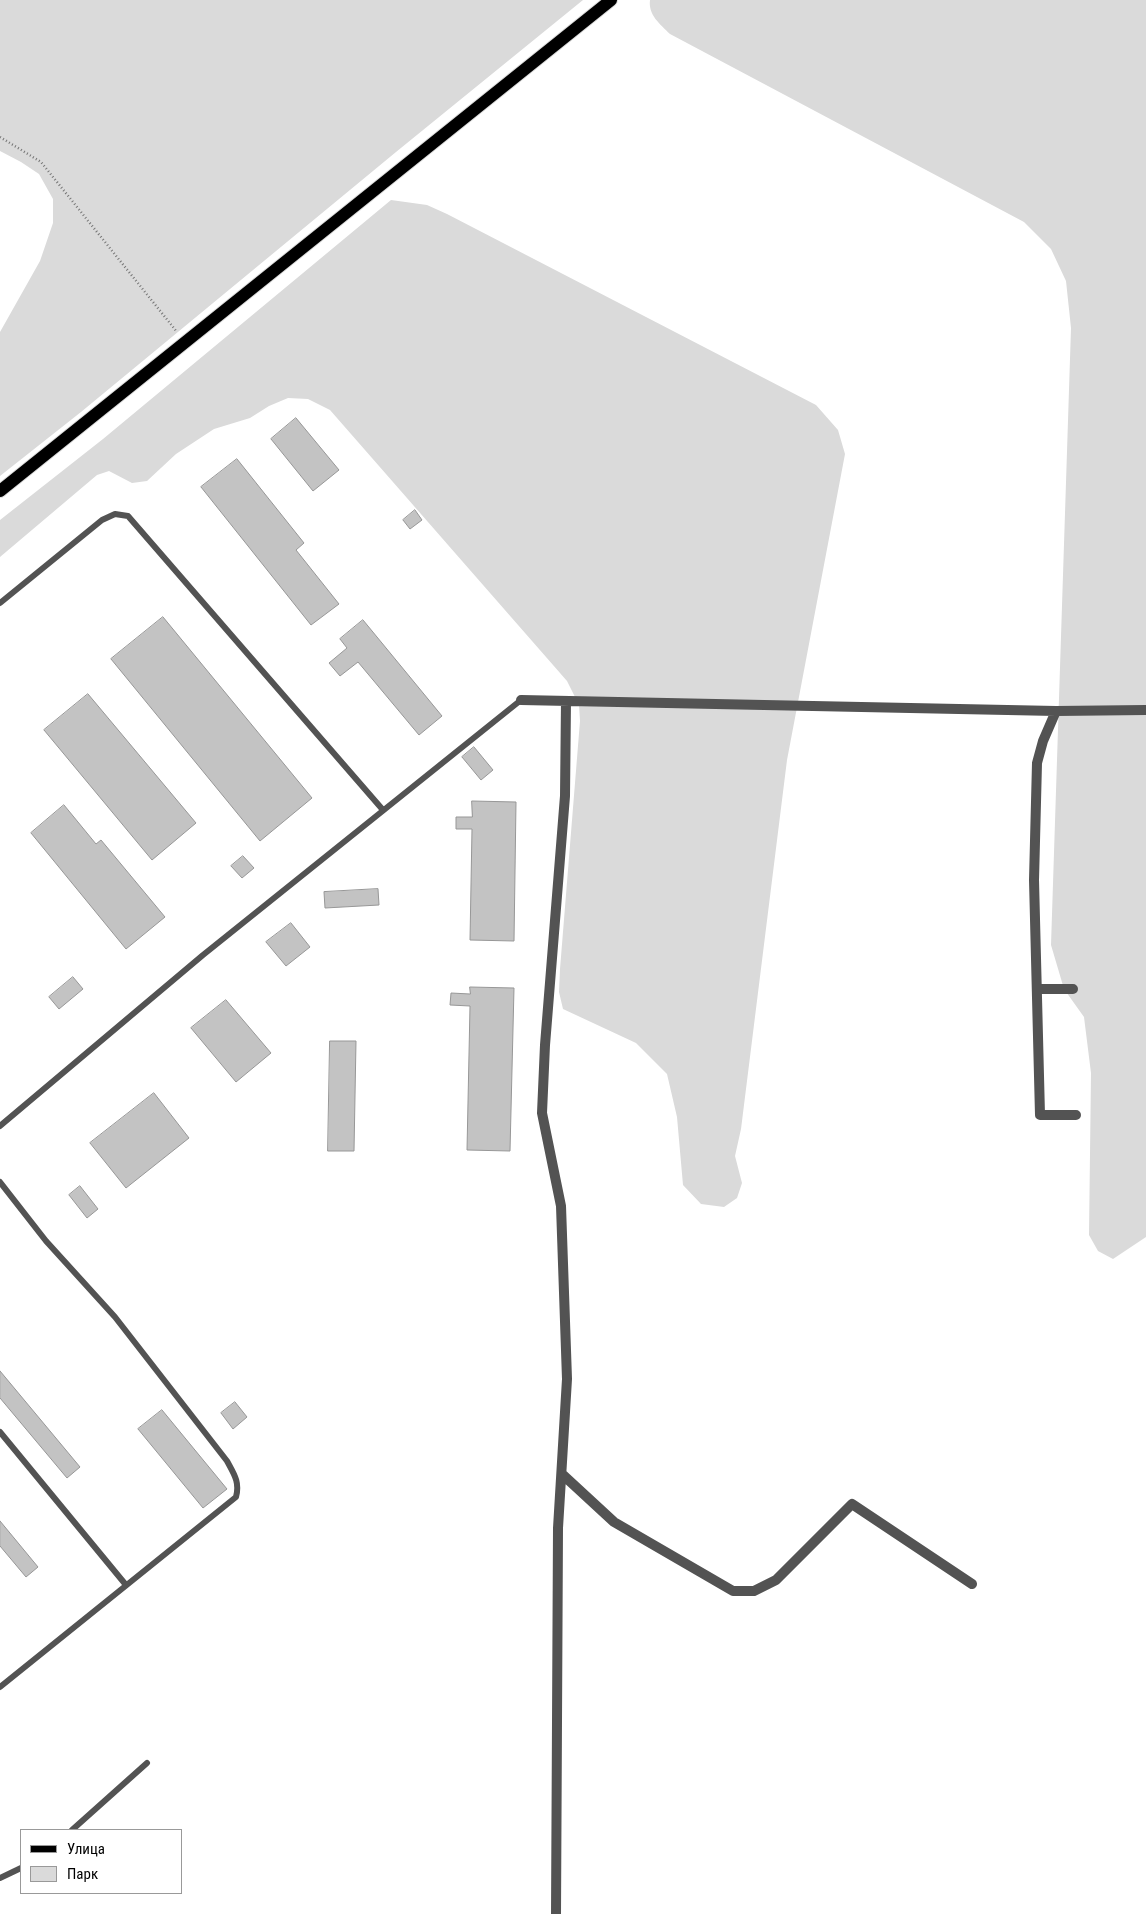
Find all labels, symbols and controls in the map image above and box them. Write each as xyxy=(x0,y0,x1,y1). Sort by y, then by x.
legend xyxy=(20,1829,182,1894)
text: Улица xyxy=(67,1840,105,1858)
text: Парк xyxy=(67,1865,98,1883)

